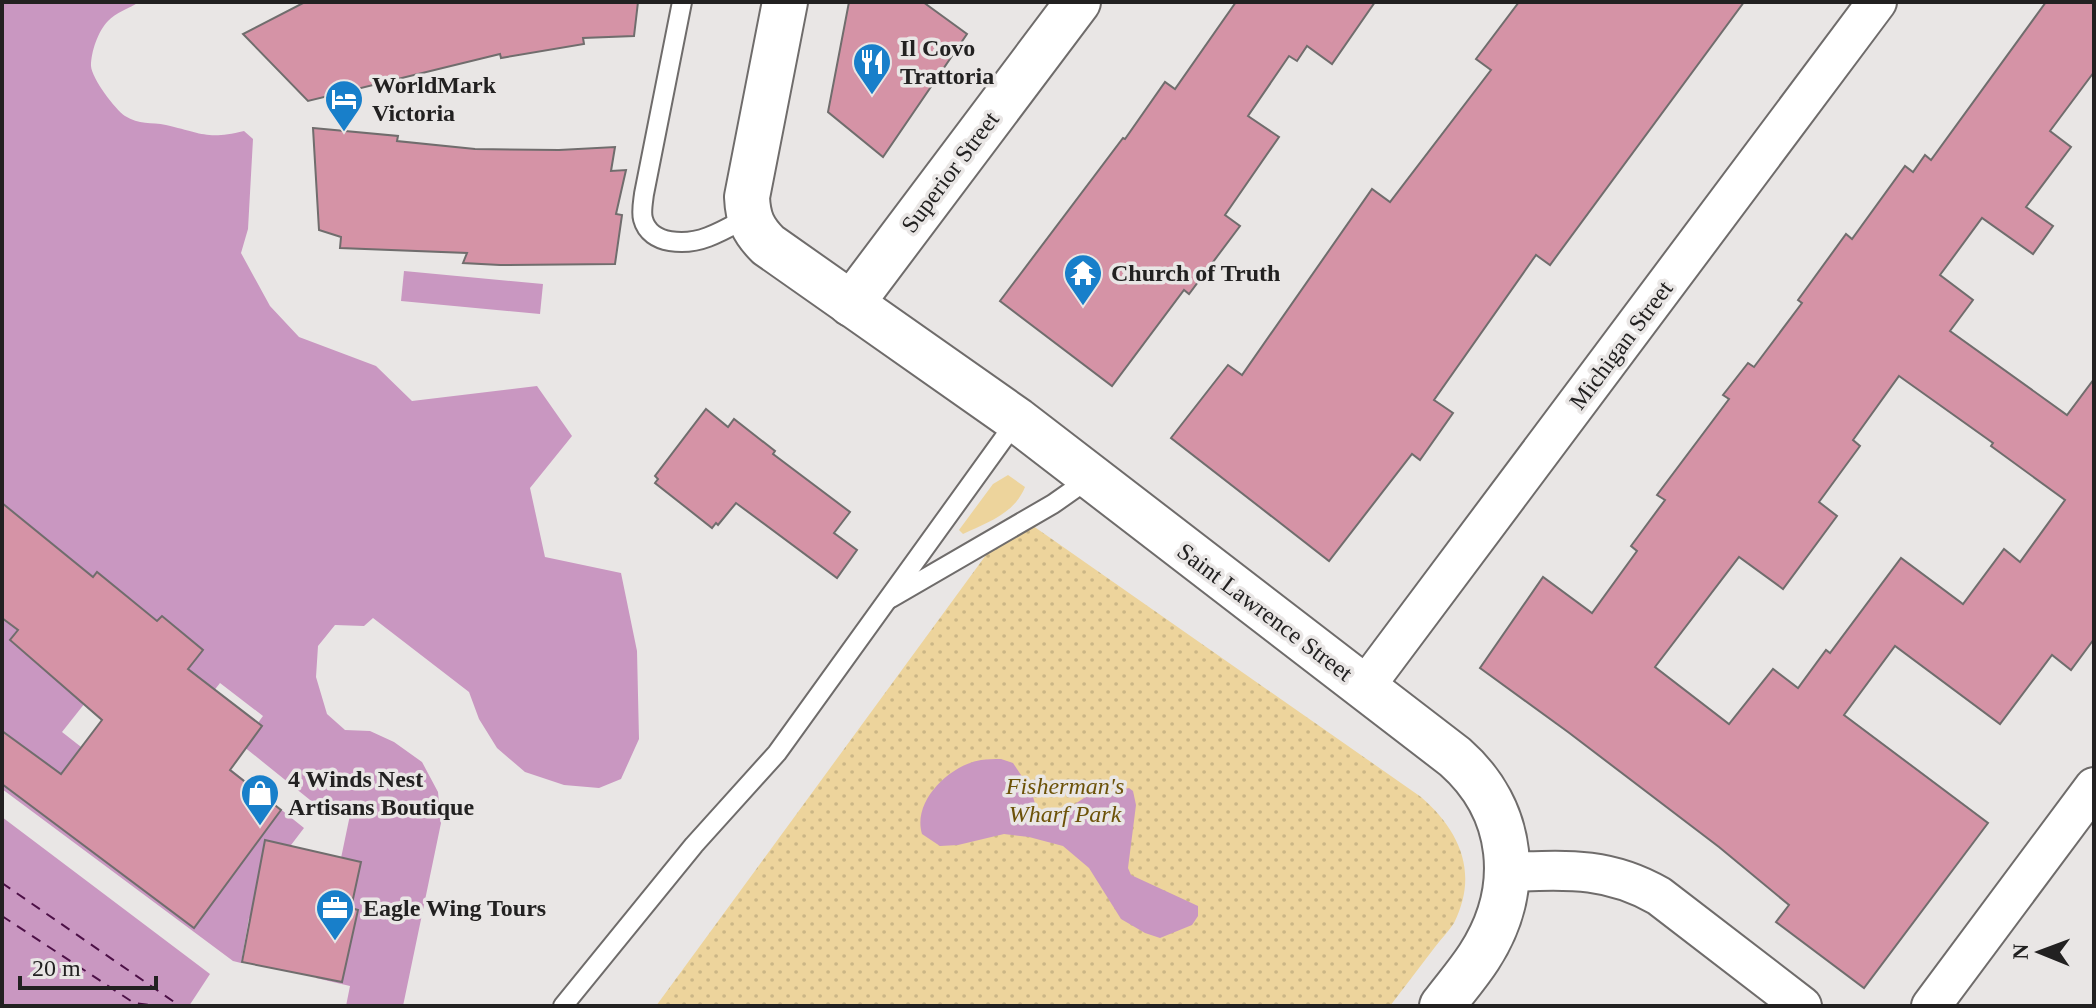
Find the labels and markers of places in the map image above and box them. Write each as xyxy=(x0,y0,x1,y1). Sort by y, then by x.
place label: Il Covo Trattoria xyxy=(900,35,994,89)
restaurant icon: Il Covo Trattoria xyxy=(851,41,893,96)
place label: WorldMark Victoria xyxy=(372,72,497,126)
hotel icon: WorldMark Victoria xyxy=(323,78,365,133)
temple icon: Church of Truth xyxy=(1062,252,1104,307)
place label: Church of Truth xyxy=(1111,260,1280,286)
place label: 4 Winds Nest Artisans Boutique xyxy=(288,766,474,820)
shop icon: 4 Winds Nest Artisans Boutique xyxy=(239,772,281,827)
office icon: Eagle Wing Tours xyxy=(314,887,356,942)
place label: Eagle Wing Tours xyxy=(363,895,546,921)

